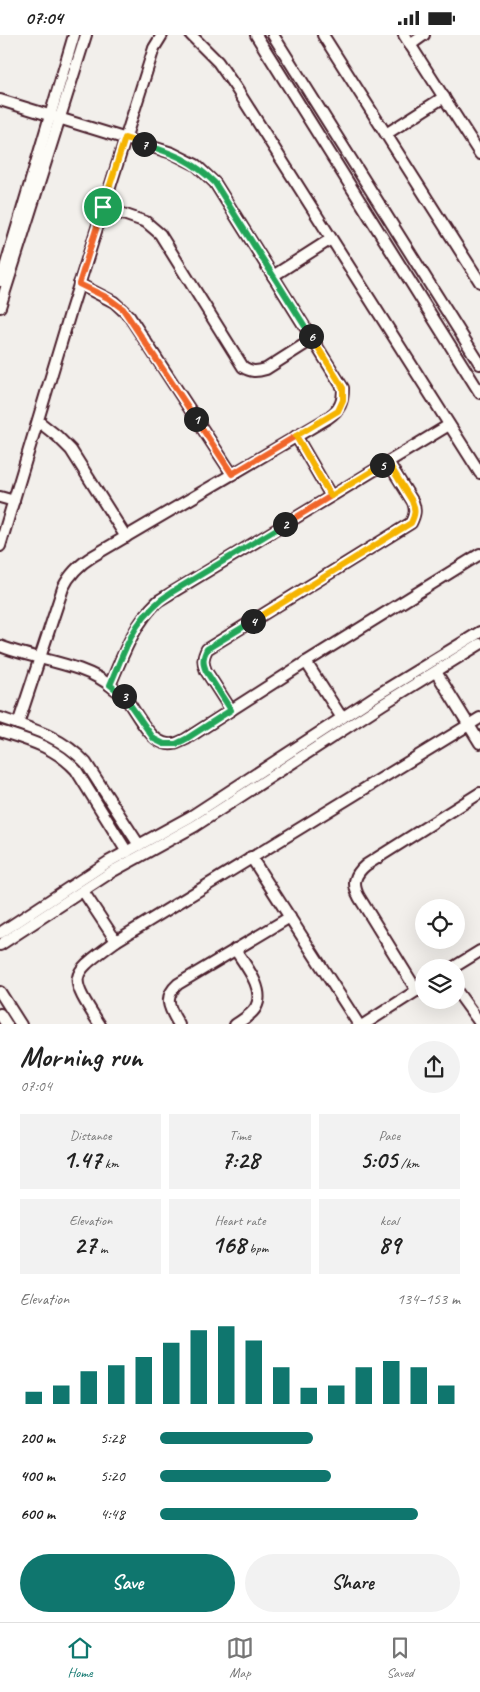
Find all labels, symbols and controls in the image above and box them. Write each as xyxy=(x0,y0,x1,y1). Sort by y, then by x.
text: 07:04 xyxy=(25,6,63,30)
pin: 7 xyxy=(132,131,156,157)
text: 7 xyxy=(141,136,148,153)
pin xyxy=(82,186,124,228)
icon: arrive xyxy=(89,193,117,221)
pin: 6 xyxy=(298,323,324,349)
text: 6 xyxy=(308,328,315,345)
pin: 1 xyxy=(184,407,208,431)
text: 1 xyxy=(193,411,200,428)
pin: 5 xyxy=(370,453,394,477)
text: 5 xyxy=(379,457,386,474)
pin: 2 xyxy=(272,511,298,537)
text: 2 xyxy=(282,516,289,533)
pin: 4 xyxy=(240,609,266,633)
text: 4 xyxy=(250,613,257,630)
pin: 3 xyxy=(112,683,136,709)
text: 3 xyxy=(121,688,128,705)
map controls xyxy=(415,899,465,1009)
button: locate xyxy=(415,899,465,949)
button: layers xyxy=(415,959,465,1009)
text: Morning run xyxy=(20,1039,142,1074)
button: share xyxy=(408,1041,460,1093)
text: 07:04 xyxy=(20,1076,52,1096)
text: Distance xyxy=(70,1127,112,1144)
text: Time xyxy=(229,1127,251,1144)
text: Pace xyxy=(379,1127,400,1144)
text: 1.47 xyxy=(63,1144,101,1176)
text: 7:28 xyxy=(221,1144,259,1176)
text: 5:05 xyxy=(360,1144,397,1176)
text: km xyxy=(101,1155,119,1172)
text: /km xyxy=(397,1155,419,1172)
text: Elevation xyxy=(69,1212,112,1229)
text: Heart rate xyxy=(214,1212,266,1229)
text: kcal xyxy=(380,1212,399,1229)
text: 27 xyxy=(74,1229,96,1261)
text: 168 xyxy=(212,1229,246,1261)
text: 89 xyxy=(378,1229,400,1261)
text: m xyxy=(96,1240,107,1257)
text: bpm xyxy=(246,1240,268,1257)
text: Elevation xyxy=(20,1289,69,1309)
text: 134–153 m xyxy=(397,1289,460,1309)
text: 200 m xyxy=(20,1428,55,1448)
text: 5:28 xyxy=(100,1428,125,1448)
text: 400 m xyxy=(20,1466,55,1486)
text: 5:20 xyxy=(100,1466,125,1486)
text: 600 m xyxy=(20,1504,55,1524)
text: 4:48 xyxy=(100,1504,125,1524)
button: Save xyxy=(20,1554,235,1612)
button: Share xyxy=(245,1554,460,1612)
tab: Home xyxy=(66,1634,94,1681)
tab: Map xyxy=(226,1634,254,1681)
tab: Saved xyxy=(386,1634,414,1681)

